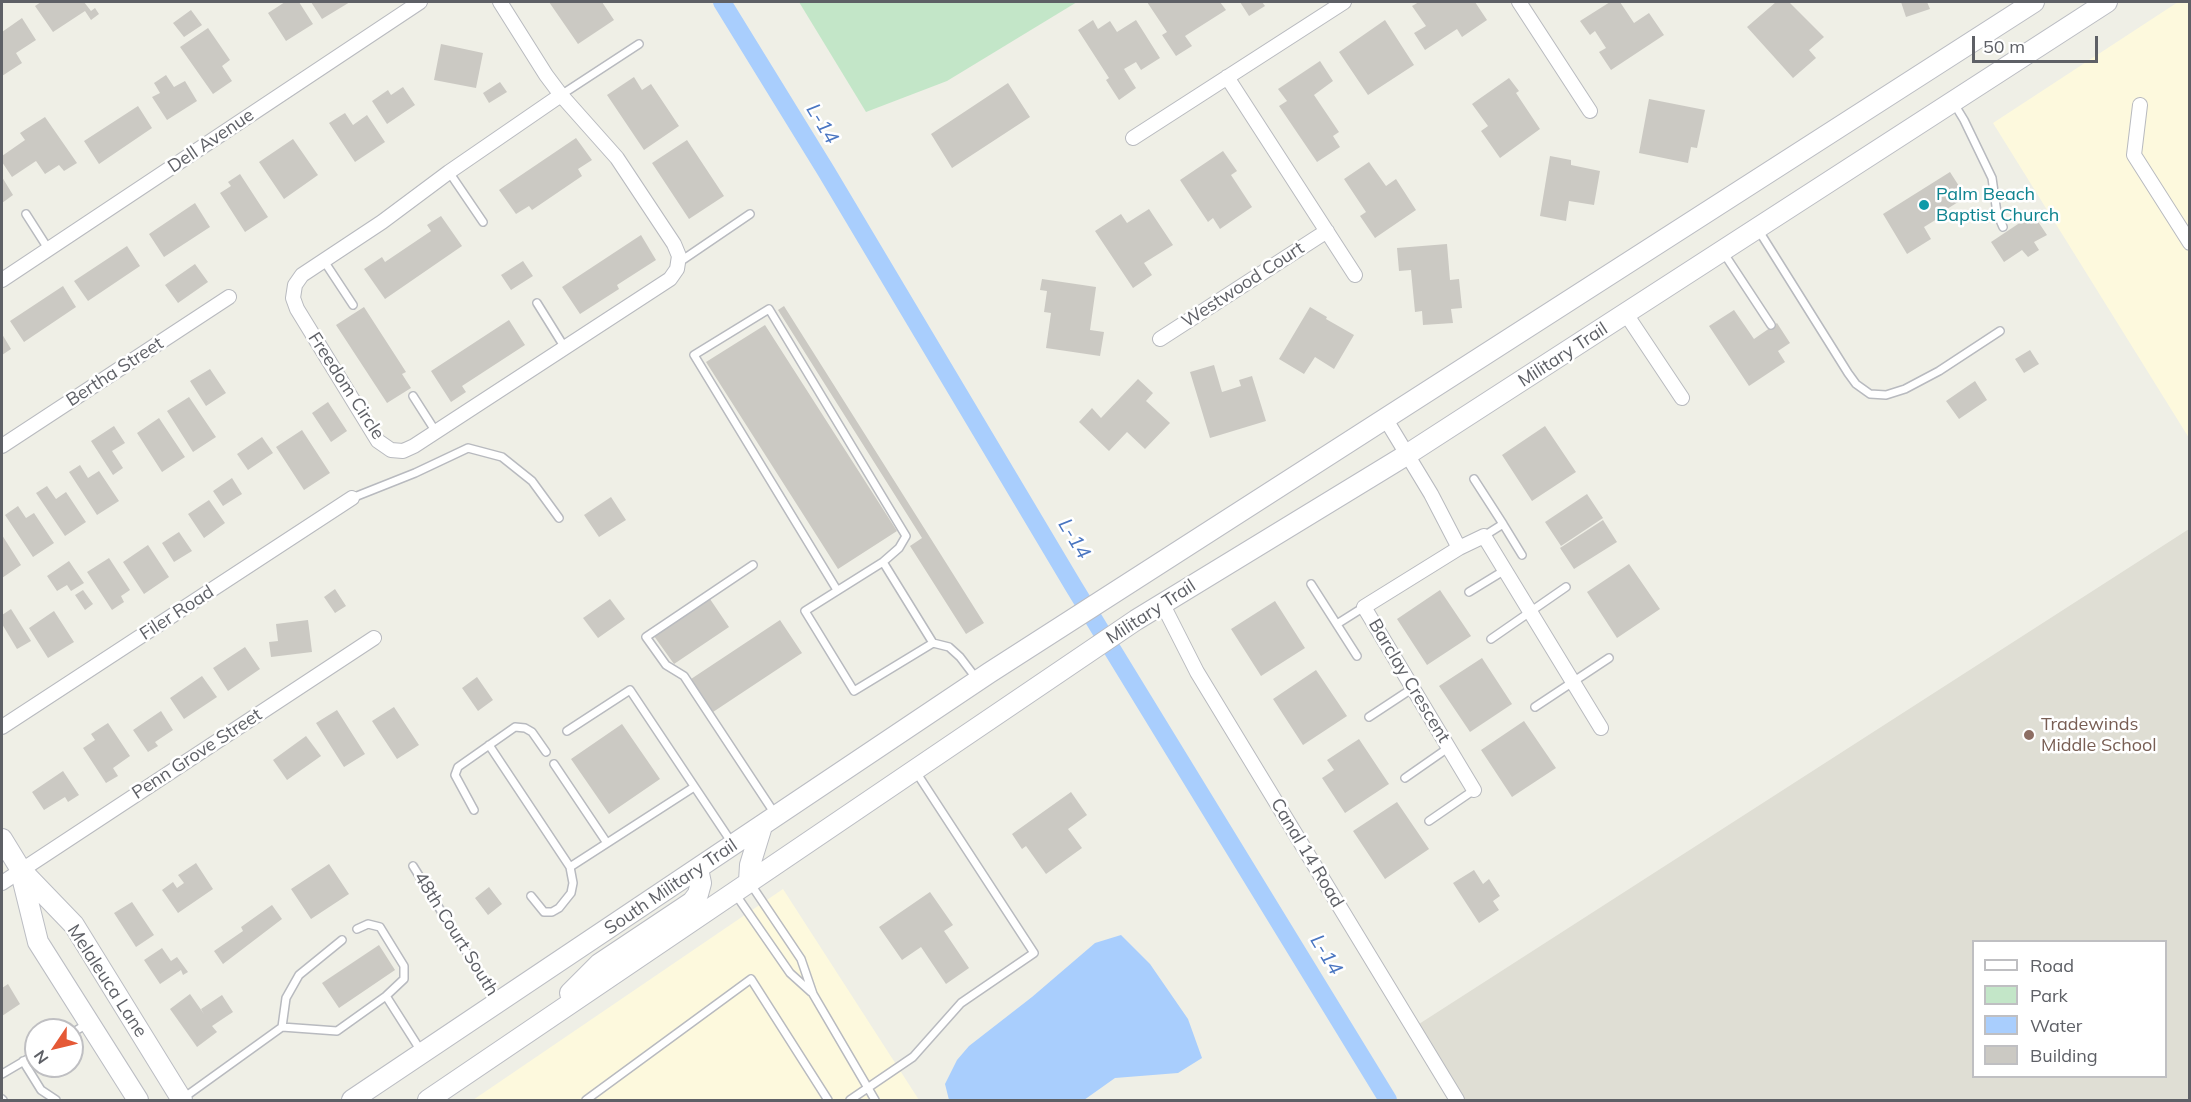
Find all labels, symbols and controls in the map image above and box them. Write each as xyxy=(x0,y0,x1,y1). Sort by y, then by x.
scale bar xyxy=(1975,24,2101,62)
text: 50 m xyxy=(1983,35,2025,58)
water label: L-14 xyxy=(801,100,843,148)
street label: Dell Avenue xyxy=(164,104,258,178)
place label: Palm Beach Baptist Church xyxy=(1936,184,2059,226)
marker: Palm Beach Baptist Church xyxy=(1917,198,1931,212)
street label: Westwood Court xyxy=(1178,237,1308,333)
street label: Military Trail xyxy=(1514,318,1612,392)
street label: Freedom Circle xyxy=(303,328,389,444)
street label: Bertha Street xyxy=(63,333,167,411)
water label: L-14 xyxy=(1053,515,1095,563)
street label: Military Trail xyxy=(1102,575,1200,649)
street label: Filer Road xyxy=(136,581,218,645)
street label: Barclay Crescent xyxy=(1364,615,1454,747)
street label: Penn Grove Street xyxy=(128,704,266,804)
place label: Tradewinds Middle School xyxy=(2041,714,2157,756)
marker: Tradewinds Middle School xyxy=(2022,728,2036,742)
street label: Canal 14 Road xyxy=(1266,794,1348,912)
street label: South Military Trail xyxy=(601,835,741,939)
street label: 48th Court South xyxy=(409,868,503,1000)
street label: Melaleuca Lane xyxy=(63,921,151,1041)
water label: L-14 xyxy=(1305,931,1347,979)
legend xyxy=(1972,940,2167,1078)
text: Road xyxy=(2030,954,2074,977)
text: Park xyxy=(2030,984,2068,1007)
text: Water xyxy=(2030,1014,2082,1037)
north arrow xyxy=(24,1018,84,1078)
text: Building xyxy=(2030,1044,2098,1067)
text: N xyxy=(29,1046,53,1068)

